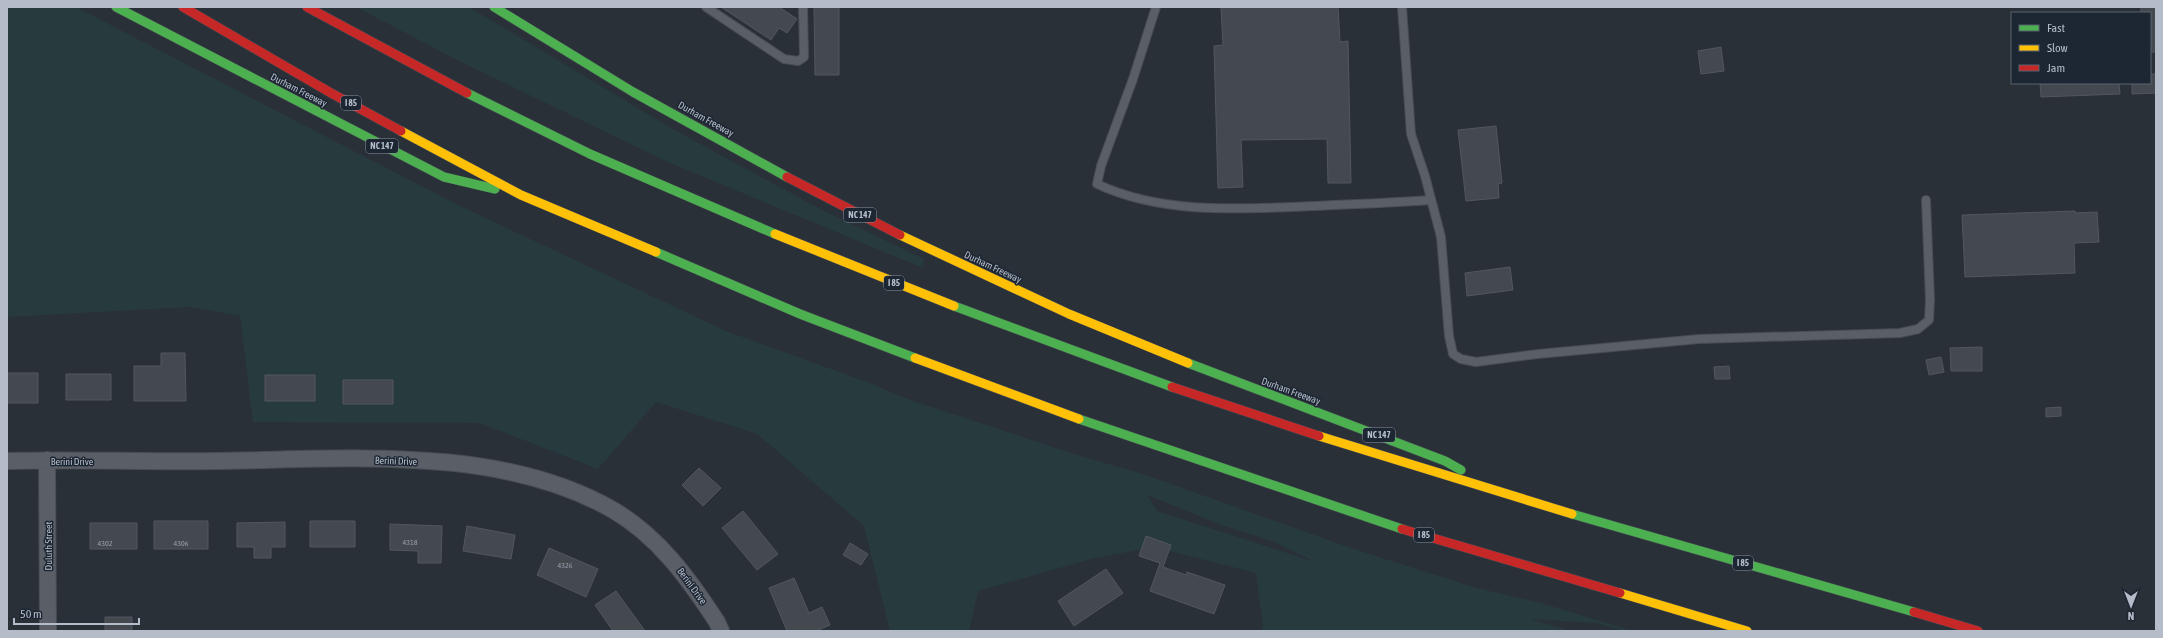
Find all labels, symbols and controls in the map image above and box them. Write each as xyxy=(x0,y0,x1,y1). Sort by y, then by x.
legend xyxy=(2011,12,2151,84)
text: Fast xyxy=(2047,21,2065,35)
text: Slow xyxy=(2047,41,2068,55)
text: Jam xyxy=(2047,61,2065,75)
street label: Durham Freeway xyxy=(269,71,329,109)
road number: I 85 xyxy=(341,96,361,110)
street label: Durham Freeway xyxy=(676,99,736,139)
road number: NC 147 xyxy=(366,139,398,153)
road number: NC 147 xyxy=(844,208,876,222)
street label: Durham Freeway xyxy=(963,249,1023,285)
road number: I 85 xyxy=(884,276,904,290)
street label: Durham Freeway xyxy=(1260,375,1322,407)
road number: NC 147 xyxy=(1363,428,1395,442)
street label: Berini Drive xyxy=(375,455,418,467)
street label: Berini Drive xyxy=(51,456,94,467)
street label: Duluth Street xyxy=(43,521,54,570)
road number: I 85 xyxy=(1414,528,1434,542)
house number: 4318 xyxy=(402,538,418,547)
house number: 4302 xyxy=(97,539,113,548)
house number: 4306 xyxy=(173,539,189,548)
road number: I 85 xyxy=(1733,556,1753,570)
house number: 4326 xyxy=(557,561,573,570)
street label: Berini Drive xyxy=(675,566,709,607)
north arrow xyxy=(2111,586,2151,626)
scale bar xyxy=(14,600,139,626)
text: 50 m xyxy=(20,607,42,621)
text: N xyxy=(2128,610,2134,622)

